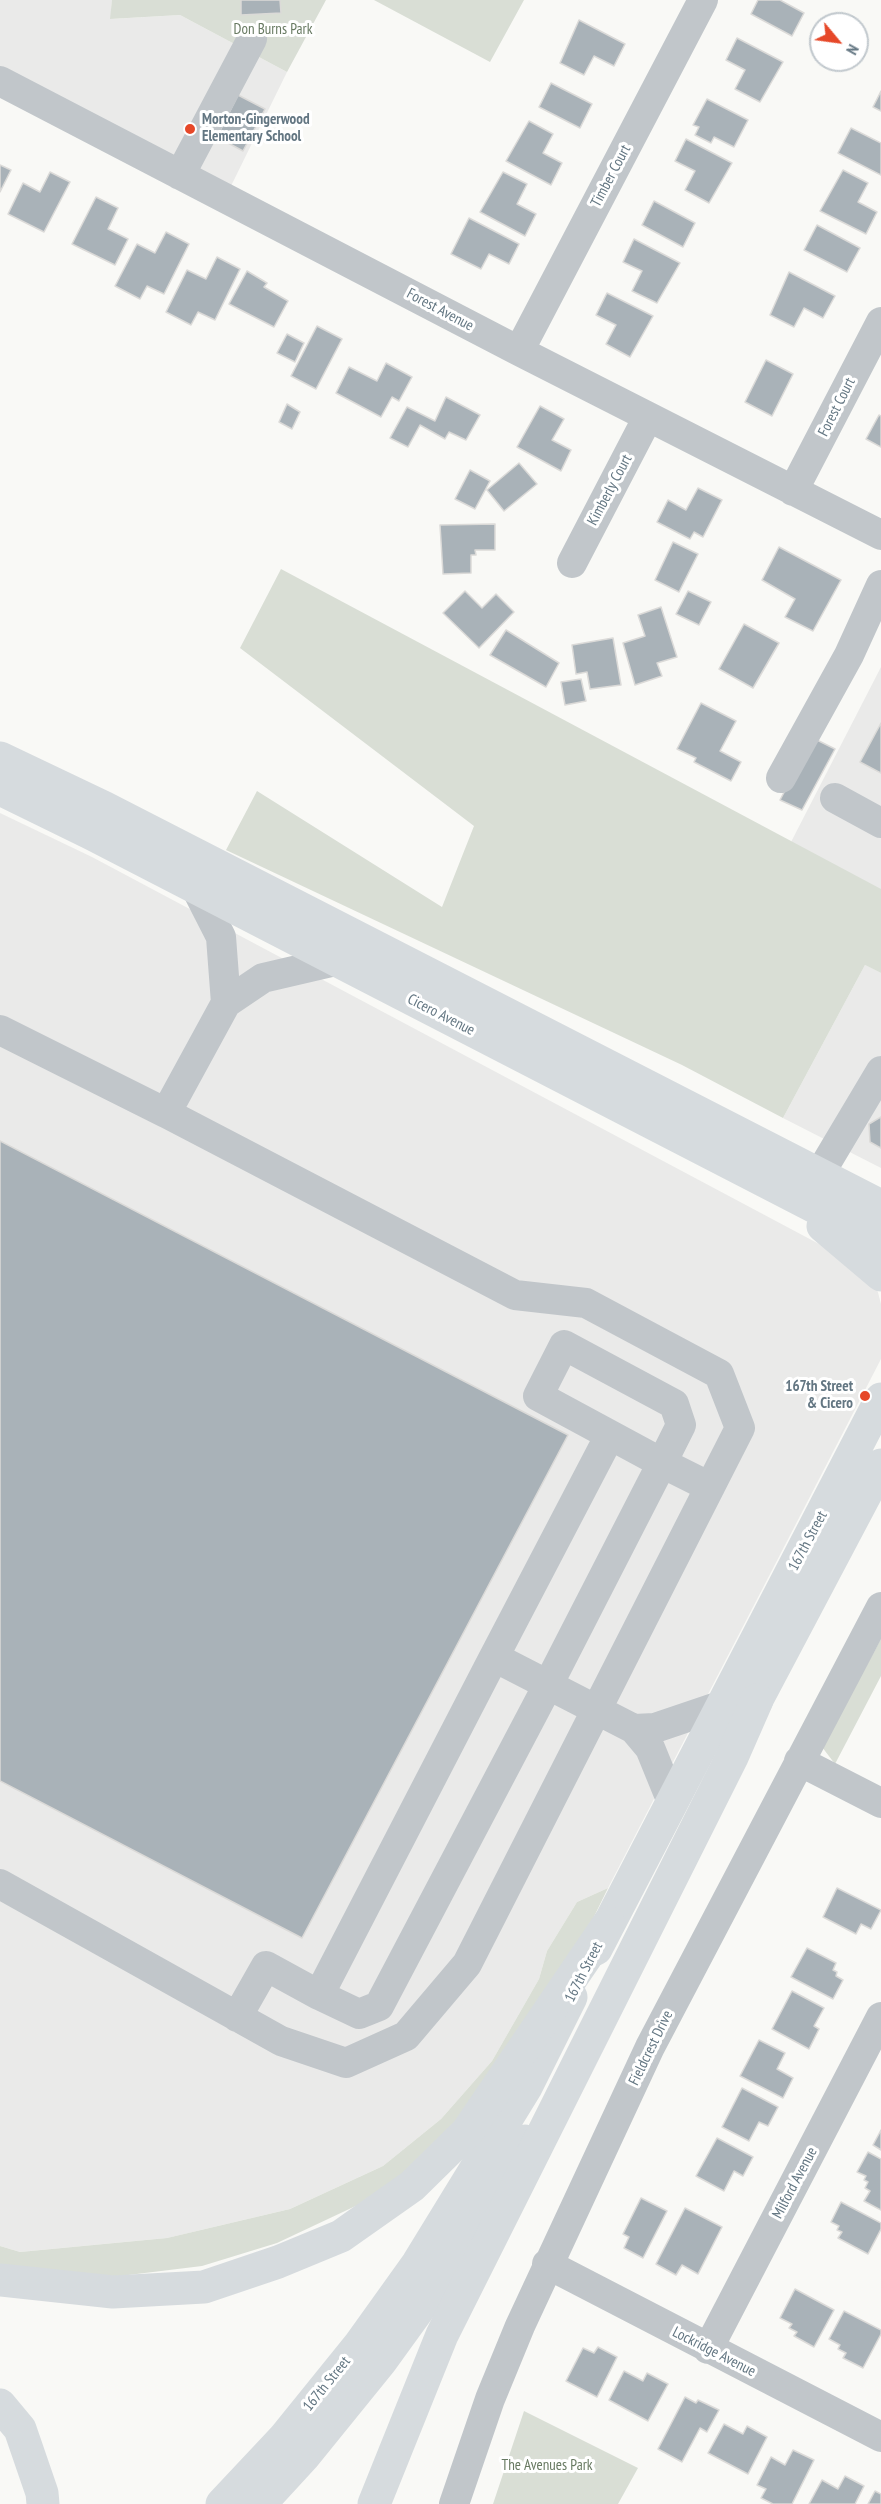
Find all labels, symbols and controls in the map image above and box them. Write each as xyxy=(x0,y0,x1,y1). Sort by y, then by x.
north arrow xyxy=(809,12,869,72)
park label: Don Burns Park xyxy=(234,21,312,39)
text: N xyxy=(842,41,864,58)
place label: Morton-Gingerwood Elementary School xyxy=(202,111,310,146)
marker: Morton-Gingerwood Elementary School xyxy=(183,122,197,136)
street label: Timber Court xyxy=(587,142,635,210)
street label: Forest Avenue xyxy=(403,285,477,335)
street label: Forest Court xyxy=(815,375,859,439)
street label: Kimberly Court xyxy=(584,452,636,528)
street label: Cicero Avenue xyxy=(404,990,478,1040)
place label: 167th Street & Cicero xyxy=(785,1378,853,1413)
marker: 167th Street & Cicero xyxy=(858,1389,872,1403)
street label: 167th Street xyxy=(785,1508,831,1574)
street label: 167th Street xyxy=(561,1939,607,2005)
street label: Fieldcrest Drive xyxy=(625,2008,677,2088)
street label: Milford Avenue xyxy=(769,2144,821,2222)
street label: Lockridge Avenue xyxy=(669,2323,759,2381)
street label: 167th Street xyxy=(300,2353,354,2415)
park label: The Avenues Park xyxy=(501,2457,593,2475)

